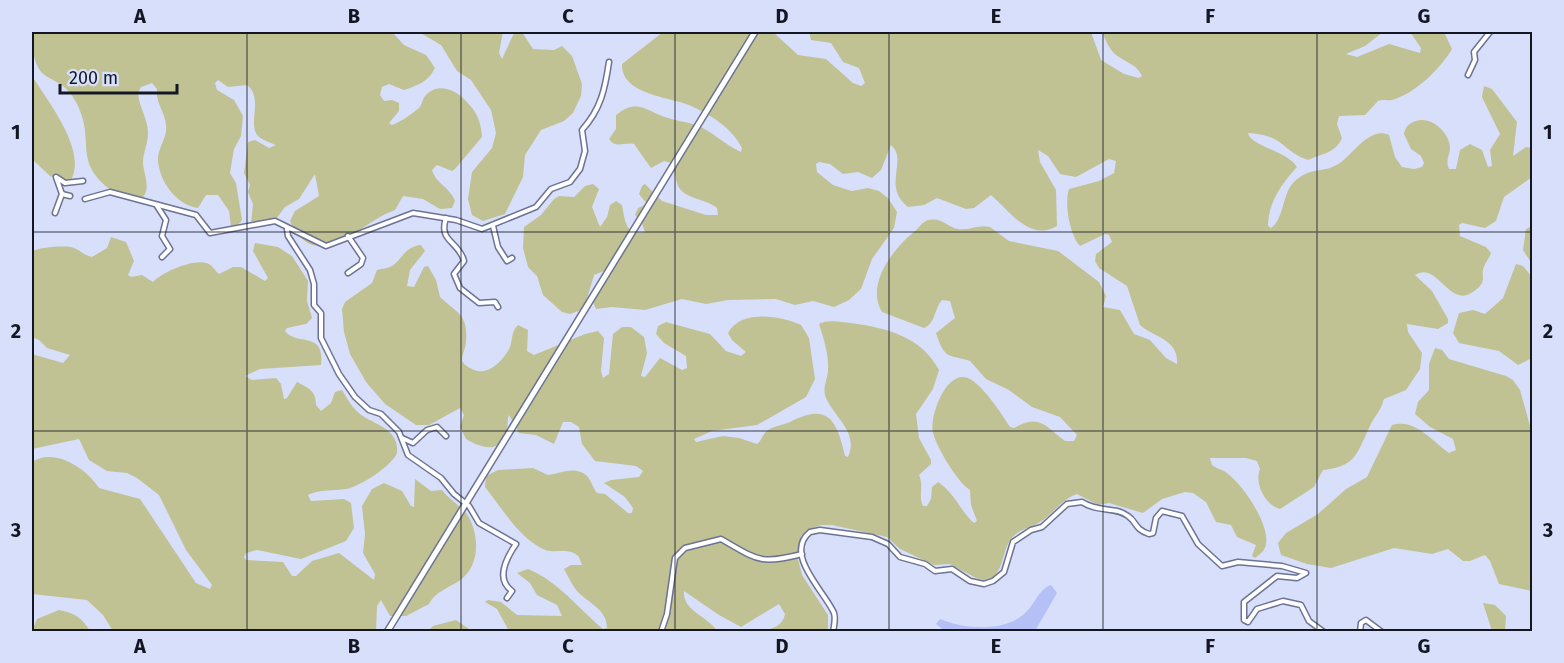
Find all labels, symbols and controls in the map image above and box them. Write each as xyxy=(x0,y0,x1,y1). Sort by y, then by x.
text: A xyxy=(133,4,147,28)
text: B xyxy=(348,4,360,28)
text: C xyxy=(562,4,574,28)
text: D xyxy=(775,4,789,28)
text: E xyxy=(991,4,1001,28)
text: F xyxy=(1205,4,1215,28)
text: G xyxy=(1418,4,1430,28)
scale bar xyxy=(60,57,177,95)
text: 200 m xyxy=(69,67,118,89)
text: 1 xyxy=(11,120,21,144)
text: 1 xyxy=(1543,120,1553,144)
text: 2 xyxy=(11,319,21,343)
text: 2 xyxy=(1543,319,1553,343)
text: 3 xyxy=(10,518,21,542)
text: 3 xyxy=(1542,518,1553,542)
text: A xyxy=(133,634,147,658)
text: B xyxy=(348,634,360,658)
text: C xyxy=(562,634,574,658)
text: D xyxy=(775,634,789,658)
text: E xyxy=(991,634,1001,658)
text: F xyxy=(1205,634,1215,658)
text: G xyxy=(1418,634,1430,658)

